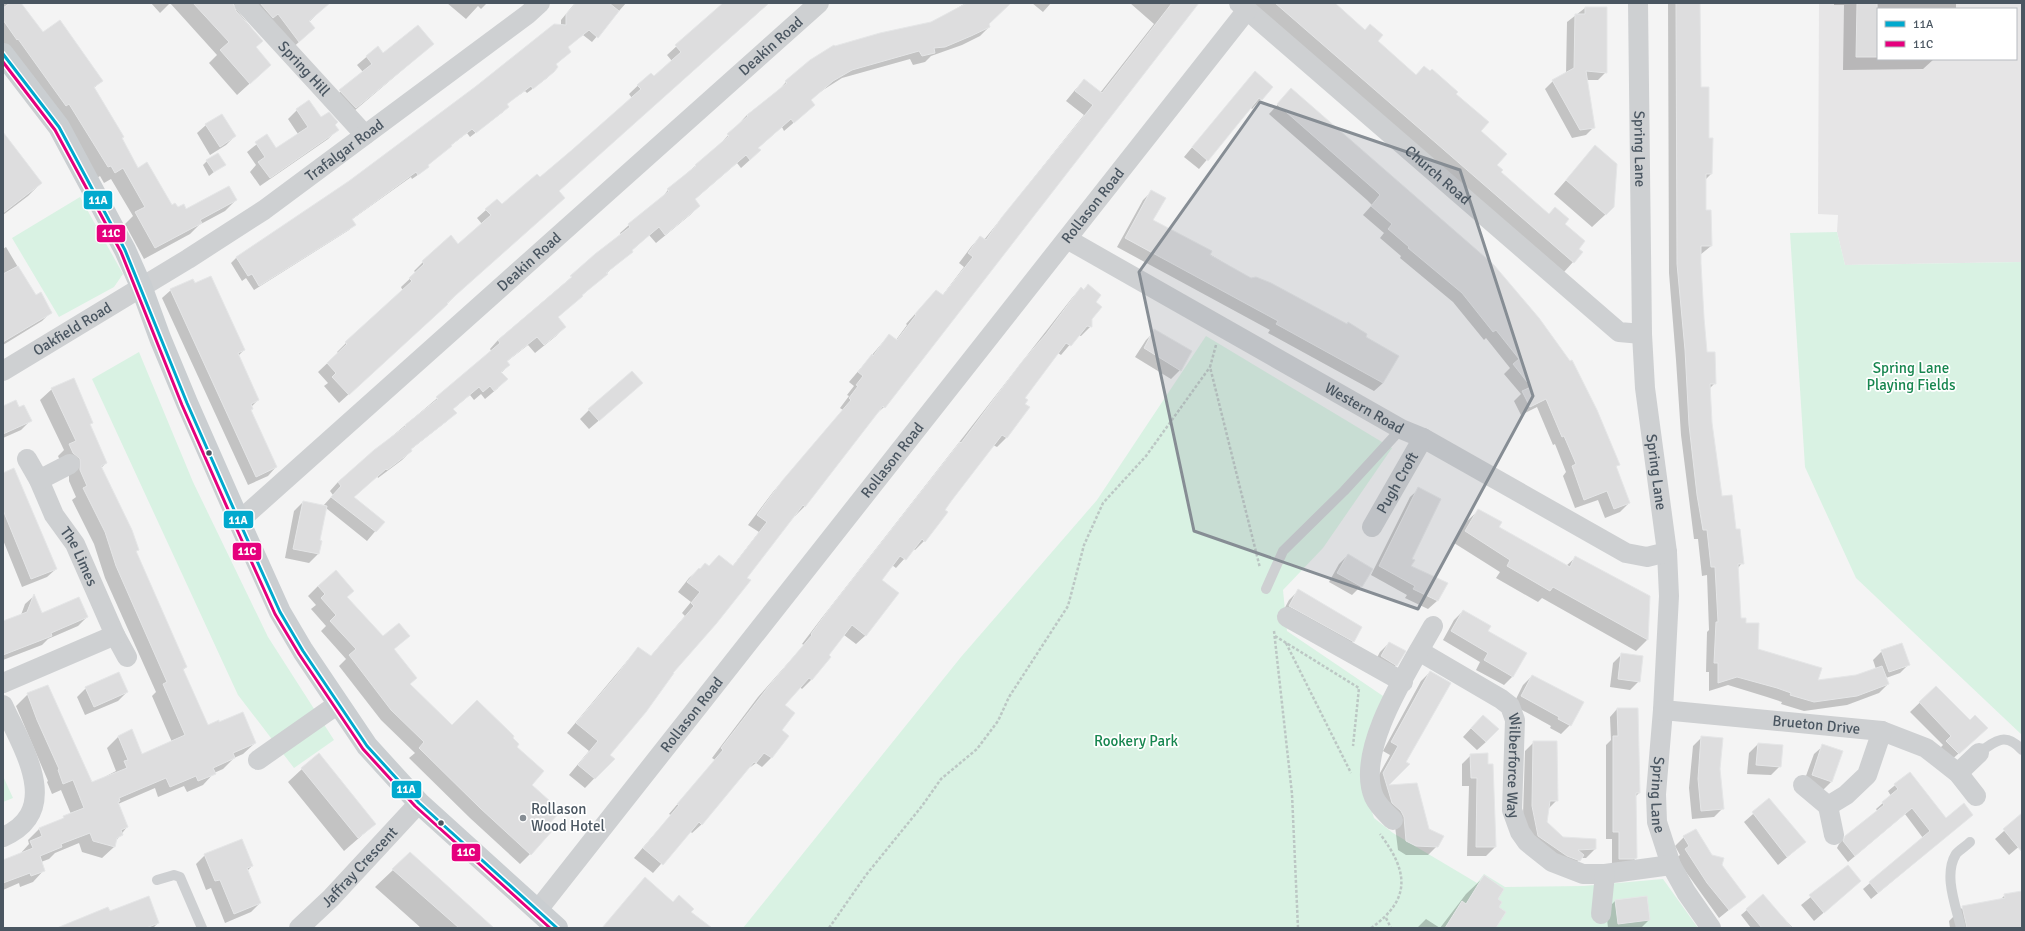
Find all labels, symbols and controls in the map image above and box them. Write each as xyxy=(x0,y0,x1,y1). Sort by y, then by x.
legend xyxy=(1877,8,2017,60)
street label: Deakin Road xyxy=(735,13,807,79)
text: 11A xyxy=(1913,17,1934,32)
street label: Spring Hill xyxy=(274,37,334,100)
text: 11C xyxy=(1913,37,1933,52)
street label: Spring Lane xyxy=(1630,111,1649,187)
street label: Trafalgar Road xyxy=(302,115,387,185)
street label: Church Road xyxy=(1401,142,1475,209)
street label: Rollason Road xyxy=(1058,164,1128,247)
line badge: 11A xyxy=(83,190,113,210)
text: 11A xyxy=(89,194,107,207)
line badge: 11C xyxy=(96,224,126,243)
text: 11C xyxy=(102,227,121,240)
street label: Deakin Road xyxy=(493,228,565,295)
street label: Oakfield Road xyxy=(30,298,115,360)
park label: Spring Lane Playing Fields xyxy=(1866,359,1956,394)
street label: Western Road xyxy=(1322,379,1407,438)
street label: Rollason Road xyxy=(857,419,928,501)
street label: Spring Lane xyxy=(1642,433,1670,511)
unlabelled marker xyxy=(204,448,214,458)
street label: Pugh Croft xyxy=(1373,449,1422,517)
line badge: 11A xyxy=(223,510,254,529)
text: 11A xyxy=(229,514,247,527)
street label: The Limes xyxy=(57,523,102,589)
line badge: 11C xyxy=(232,542,262,561)
text: 11C xyxy=(238,545,257,558)
street label: Rollason Road xyxy=(657,673,727,756)
street label: Wilberforce Way xyxy=(1503,711,1526,821)
street label: Brueton Drive xyxy=(1772,712,1861,738)
park label: Rookery Park xyxy=(1094,732,1179,750)
street label: Spring Lane xyxy=(1647,756,1669,835)
line badge: 11A xyxy=(391,780,422,799)
text: 11A xyxy=(397,783,415,796)
place label: Rollason Wood Hotel xyxy=(531,800,605,835)
marker: Rollason Wood Hotel xyxy=(518,813,528,823)
unlabelled marker xyxy=(436,818,446,828)
street label: Jaffray Crescent xyxy=(318,823,401,911)
line badge: 11C xyxy=(451,843,481,862)
text: 11C xyxy=(457,846,476,859)

